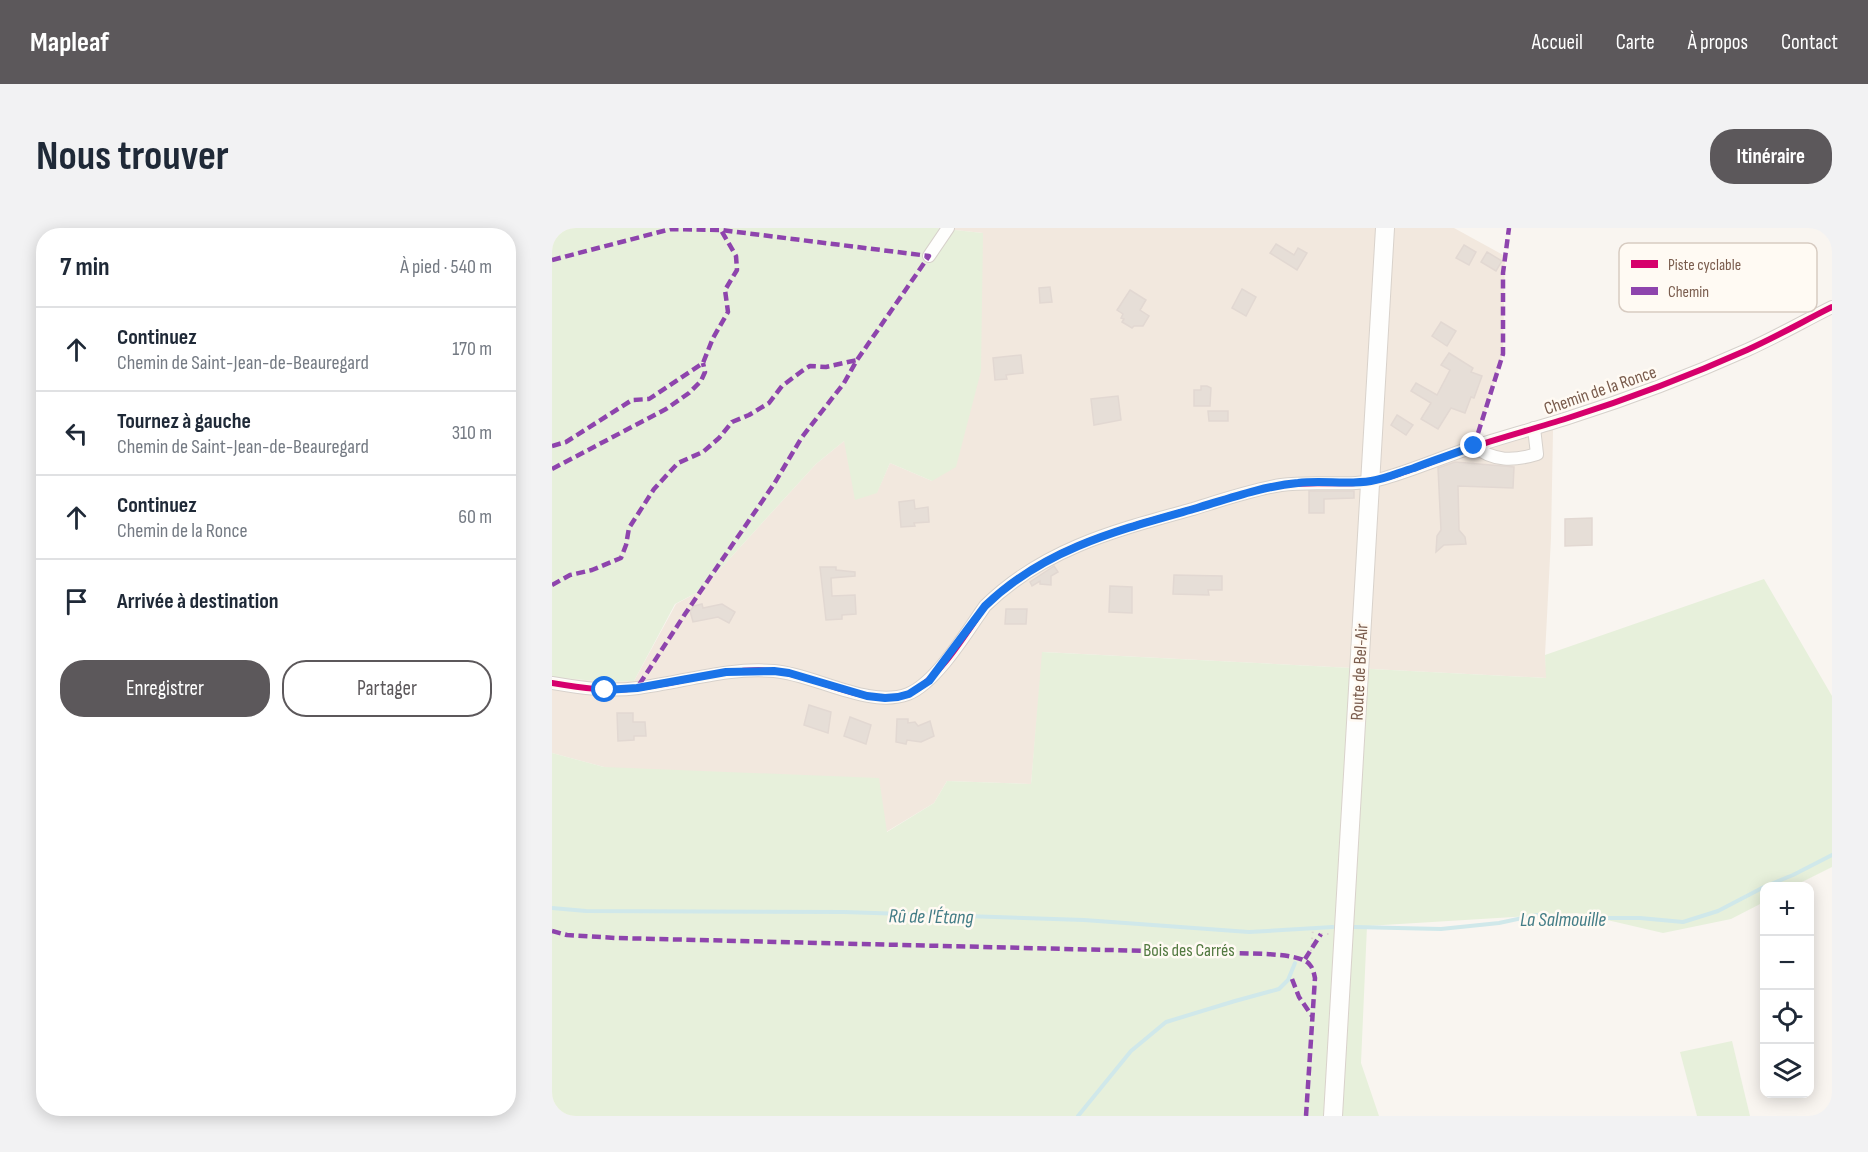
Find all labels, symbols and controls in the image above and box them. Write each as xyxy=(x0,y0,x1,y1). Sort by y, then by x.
text: Mapleaf xyxy=(30,26,109,59)
text: Accueil xyxy=(1532,30,1583,55)
text: Carte xyxy=(1616,30,1655,55)
text: À propos xyxy=(1688,30,1748,55)
text: Contact xyxy=(1781,30,1838,55)
button: Itinéraire xyxy=(1710,129,1832,184)
text: Nous trouver xyxy=(36,131,229,182)
legend xyxy=(1619,243,1817,312)
text: 7 min xyxy=(60,252,109,283)
text: À pied · 540 m xyxy=(400,255,492,279)
text: Piste cyclable xyxy=(1668,256,1741,275)
text: Chemin xyxy=(1668,283,1709,302)
text: Continuez xyxy=(117,324,197,351)
icon: ahead xyxy=(60,333,93,366)
text: 170 m xyxy=(452,337,492,361)
text: Chemin de Saint-Jean-de-Beauregard xyxy=(117,351,369,375)
street label: Chemin de la Ronce xyxy=(1541,361,1659,420)
text: Tournez à gauche xyxy=(117,408,251,435)
icon: left xyxy=(60,417,93,450)
text: 310 m xyxy=(452,421,492,445)
route end xyxy=(1460,432,1486,458)
text: Chemin de Saint-Jean-de-Beauregard xyxy=(117,435,369,459)
text: Continuez xyxy=(117,492,197,519)
icon: ahead xyxy=(60,501,93,534)
text: 60 m xyxy=(458,505,492,529)
text: Chemin de la Ronce xyxy=(117,519,248,543)
icon: arrive xyxy=(60,585,93,618)
text: Arrivée à destination xyxy=(117,588,279,615)
street label: Route de Bel-Air xyxy=(1346,623,1373,721)
button: Enregistrer xyxy=(60,660,270,717)
button: Partager xyxy=(282,660,492,717)
route start xyxy=(591,676,617,702)
map controls xyxy=(1760,882,1814,1098)
button: + xyxy=(1760,882,1814,936)
water label: Rû de l'Étang xyxy=(888,904,974,930)
water label: La Salmouille xyxy=(1520,908,1606,932)
button: − xyxy=(1760,936,1814,990)
park label: Bois des Carrés xyxy=(1143,940,1235,961)
button: locate xyxy=(1760,990,1814,1044)
button: layers xyxy=(1760,1044,1814,1098)

